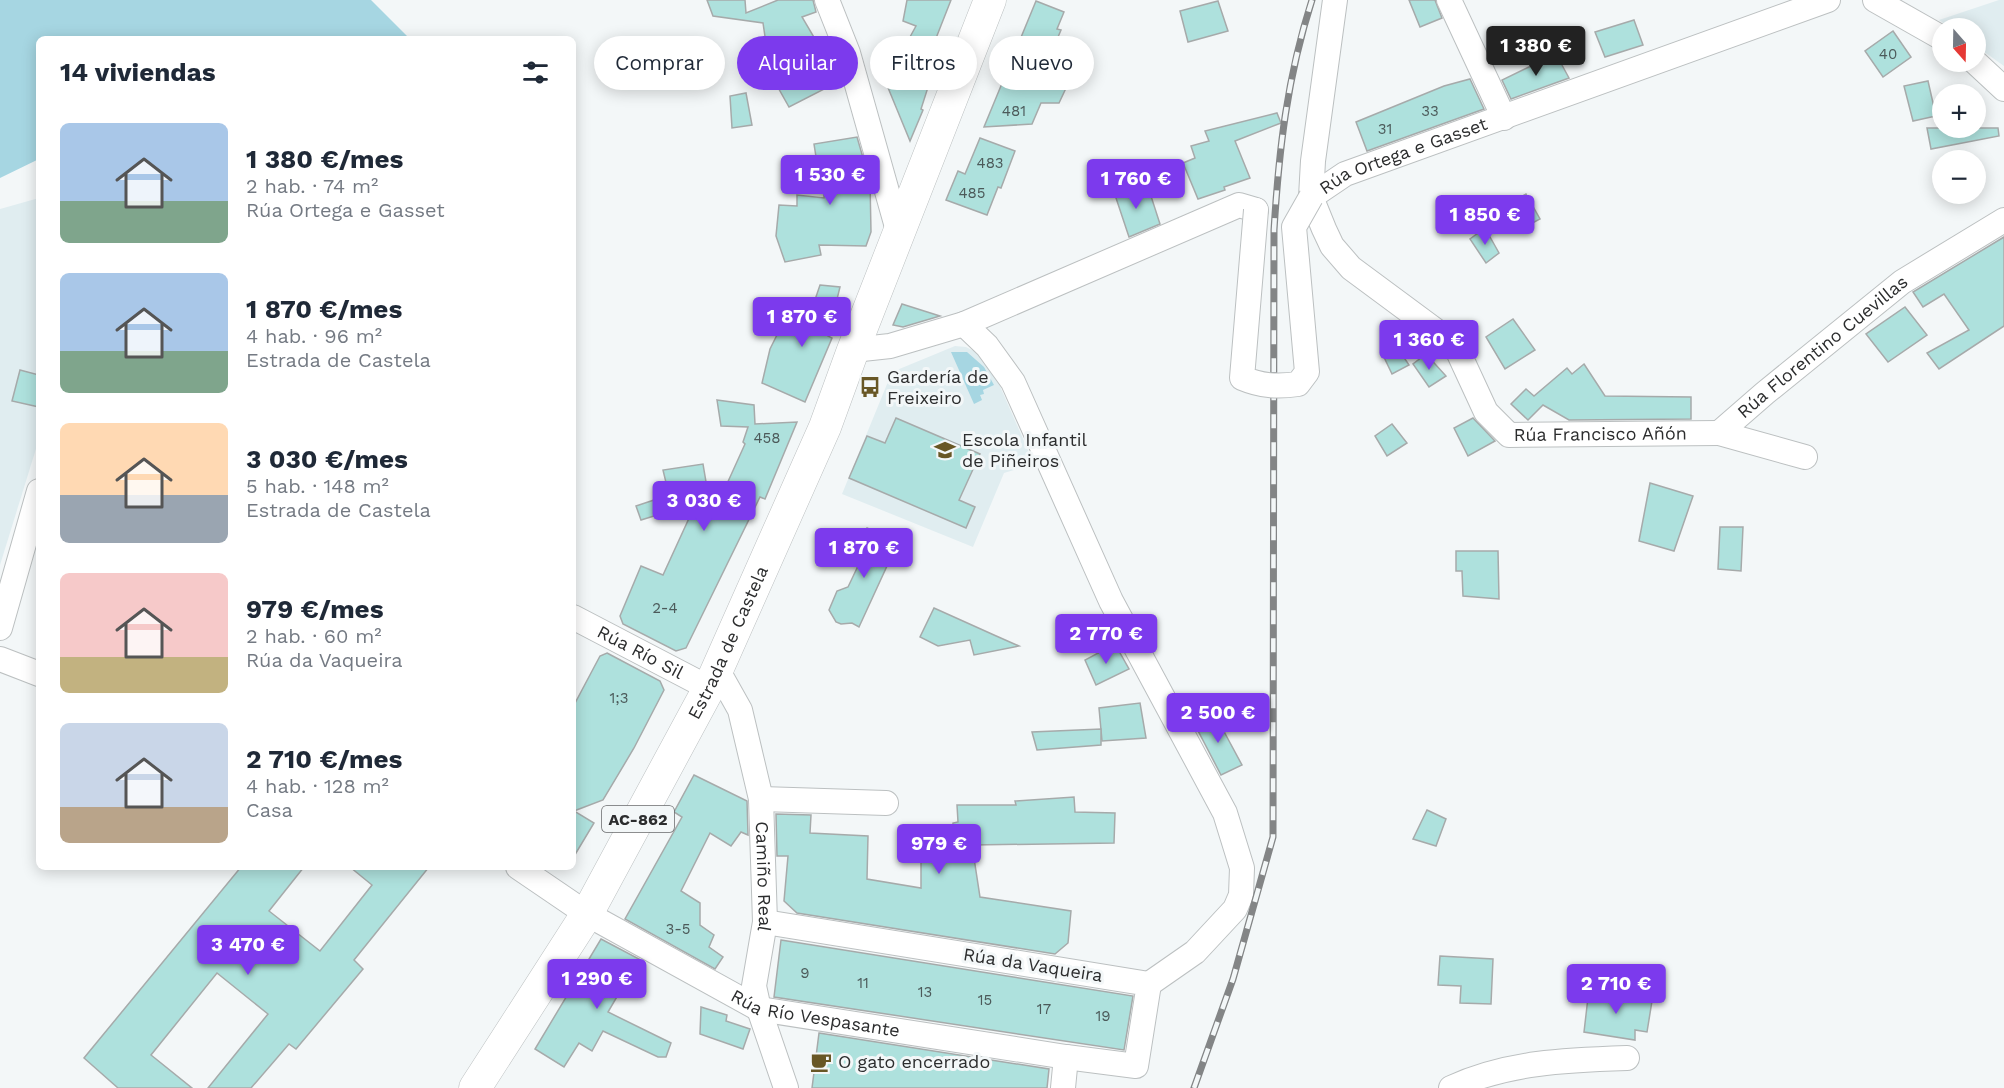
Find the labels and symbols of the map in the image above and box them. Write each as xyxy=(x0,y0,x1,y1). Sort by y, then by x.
north arrow xyxy=(1932,18,1986,72)
pin: 1 380 € xyxy=(1481,26,1591,77)
house number: 40 xyxy=(1879,45,1897,63)
house number: 481 xyxy=(1002,102,1026,120)
house number: 33 xyxy=(1421,102,1439,120)
street label: Rúa Ortega e Gasset xyxy=(1315,113,1490,198)
house number: 31 xyxy=(1378,120,1392,138)
house number: 483 xyxy=(977,154,1003,172)
pin: 1 530 € xyxy=(775,155,885,206)
pin: 1 760 € xyxy=(1081,159,1191,210)
house number: 485 xyxy=(958,184,986,202)
pin: 1 850 € xyxy=(1430,195,1540,246)
street label: Rúa Florentino Cuevillas xyxy=(1733,271,1912,422)
pin: 1 870 € xyxy=(747,297,857,348)
pin: 1 360 € xyxy=(1374,320,1484,371)
place label: Gardería de Freixeiro xyxy=(887,366,989,408)
bus stop icon: Gardería de Freixeiro xyxy=(858,375,882,399)
street label: Rúa Francisco Añón xyxy=(1514,422,1687,445)
house number: 458 xyxy=(753,429,781,447)
place label: Escola Infantil de Piñeiros xyxy=(962,429,1088,471)
school or university icon: Escola Infantil de Piñeiros xyxy=(933,438,957,462)
pin: 3 030 € xyxy=(649,481,759,532)
pin: 1 870 € xyxy=(809,528,919,579)
street label: Estrada de Castela xyxy=(683,562,772,723)
house number: 2-4 xyxy=(652,599,678,617)
pin: 2 770 € xyxy=(1051,614,1161,665)
street label: Rúa Río Sil xyxy=(594,621,688,683)
house number: 1;3 xyxy=(609,689,629,707)
pin: 2 500 € xyxy=(1163,693,1273,744)
road number: AC-862 xyxy=(602,806,674,832)
street label: Camiño Real xyxy=(752,821,776,934)
pin: 979 € xyxy=(897,824,981,875)
house number: 3-5 xyxy=(665,920,691,938)
pin: 3 470 € xyxy=(193,925,303,976)
street label: Rúa da Vaqueira xyxy=(962,943,1104,986)
pin: 1 290 € xyxy=(542,959,652,1010)
house number: 9 xyxy=(800,964,810,982)
pin: 2 710 € xyxy=(1561,964,1671,1015)
house number: 11 xyxy=(857,974,869,992)
house number: 13 xyxy=(918,983,932,1001)
street label: Rúa Río Vespasante xyxy=(728,985,901,1041)
house number: 15 xyxy=(978,991,992,1009)
house number: 17 xyxy=(1037,1000,1051,1018)
house number: 19 xyxy=(1095,1007,1111,1025)
cafe icon: O gato encerrado xyxy=(809,1050,833,1074)
place label: O gato encerrado xyxy=(838,1051,990,1072)

